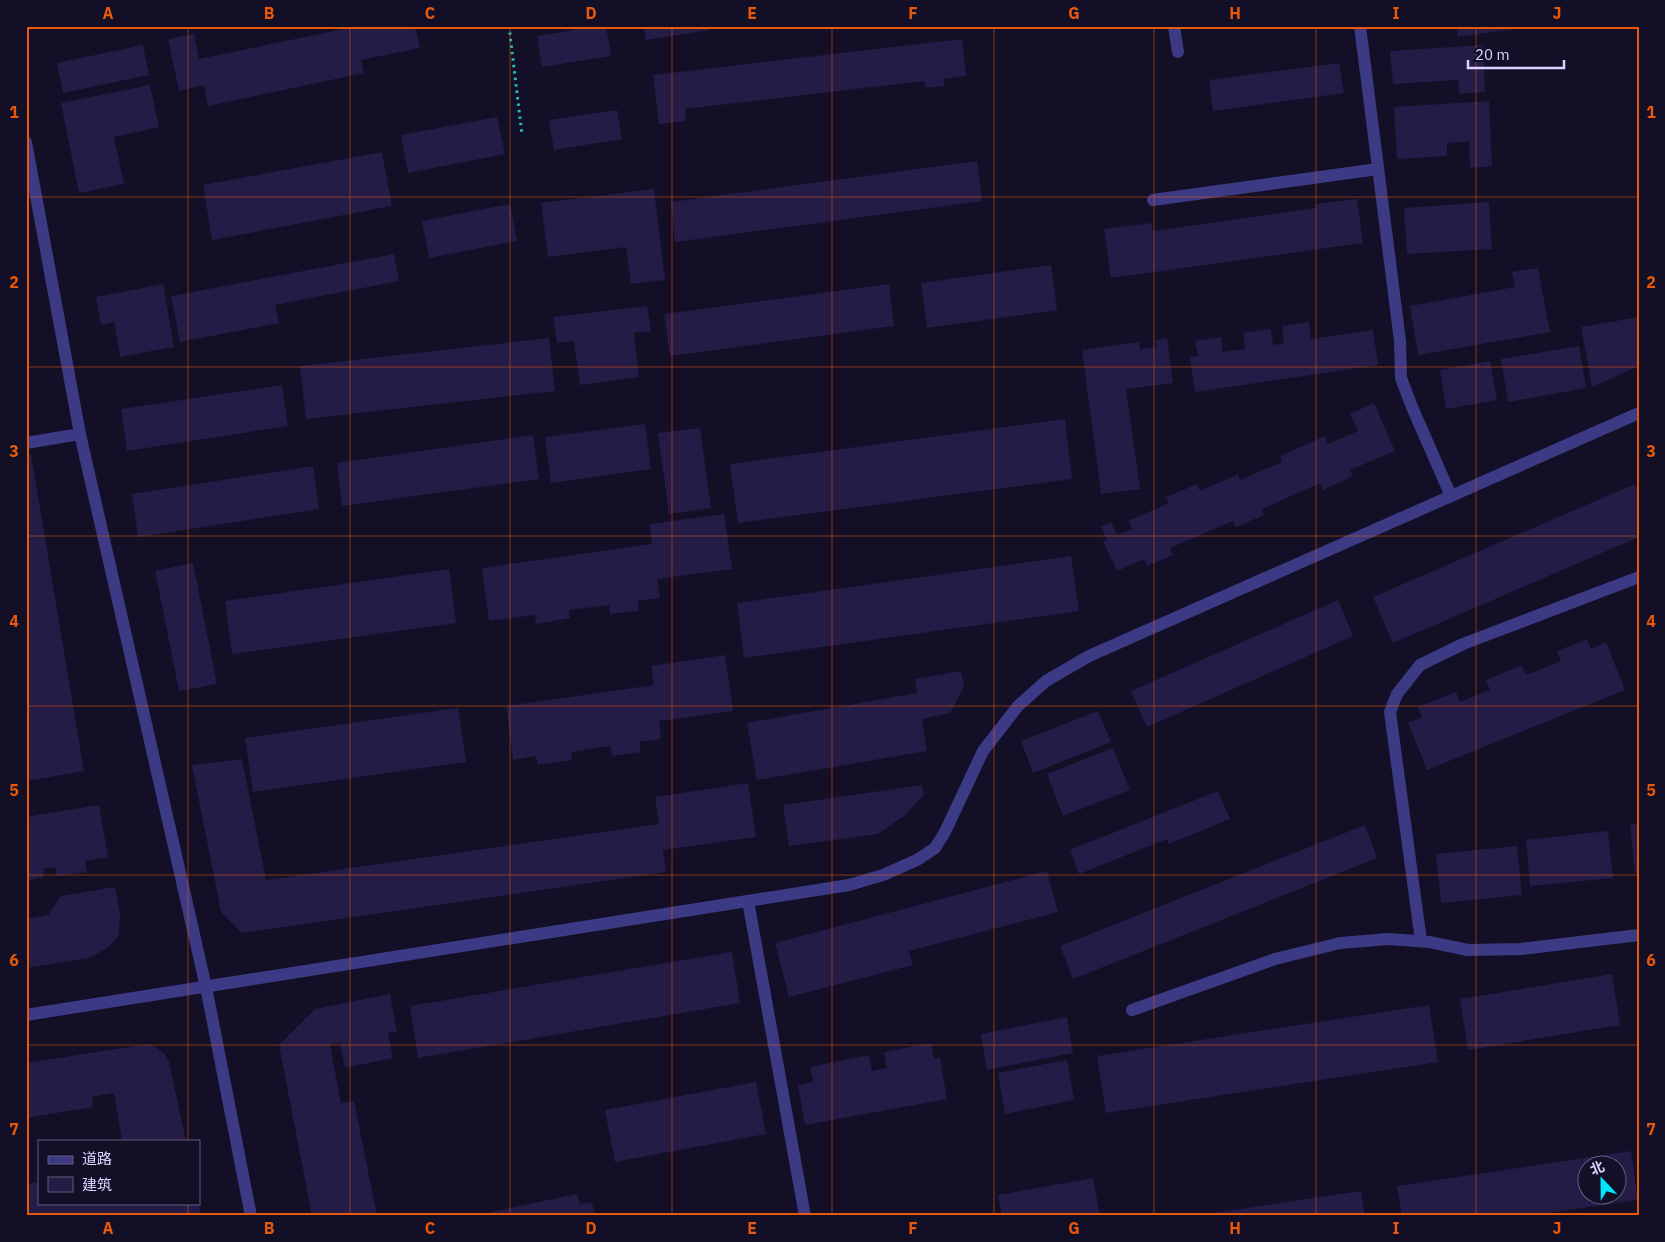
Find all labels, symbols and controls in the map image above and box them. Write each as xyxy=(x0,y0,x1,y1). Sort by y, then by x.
text: A xyxy=(103,3,114,23)
text: B xyxy=(264,3,275,23)
text: C xyxy=(425,3,435,23)
text: D xyxy=(585,3,597,23)
text: E xyxy=(747,3,757,23)
text: F xyxy=(908,3,918,23)
text: G xyxy=(1068,3,1080,23)
text: H xyxy=(1229,3,1241,23)
text: I xyxy=(1393,3,1400,23)
text: J xyxy=(1553,3,1561,23)
scale bar xyxy=(1468,38,1564,70)
text: 20 m xyxy=(1475,45,1510,64)
text: 1 xyxy=(9,102,19,122)
text: 1 xyxy=(1646,102,1656,122)
text: 2 xyxy=(9,272,19,292)
text: 2 xyxy=(1646,272,1656,292)
text: 3 xyxy=(9,441,19,461)
text: 3 xyxy=(1646,441,1656,461)
text: 4 xyxy=(9,611,19,631)
text: 4 xyxy=(1646,611,1656,631)
text: 5 xyxy=(9,780,19,800)
text: 5 xyxy=(1646,780,1656,800)
text: 6 xyxy=(9,950,19,970)
text: 6 xyxy=(1646,950,1656,970)
text: 7 xyxy=(9,1119,19,1139)
text: 7 xyxy=(1646,1119,1656,1139)
legend xyxy=(38,1140,200,1204)
text: 道路 xyxy=(82,1149,112,1168)
north arrow xyxy=(1578,1154,1628,1204)
text: 北 xyxy=(1587,1157,1607,1179)
text: 建筑 xyxy=(82,1175,112,1194)
text: A xyxy=(103,1218,114,1238)
text: B xyxy=(264,1218,275,1238)
text: C xyxy=(425,1218,435,1238)
text: D xyxy=(585,1218,597,1238)
text: E xyxy=(747,1218,757,1238)
text: F xyxy=(908,1218,918,1238)
text: G xyxy=(1068,1218,1080,1238)
text: H xyxy=(1229,1218,1241,1238)
text: I xyxy=(1393,1218,1400,1238)
text: J xyxy=(1553,1218,1561,1238)

